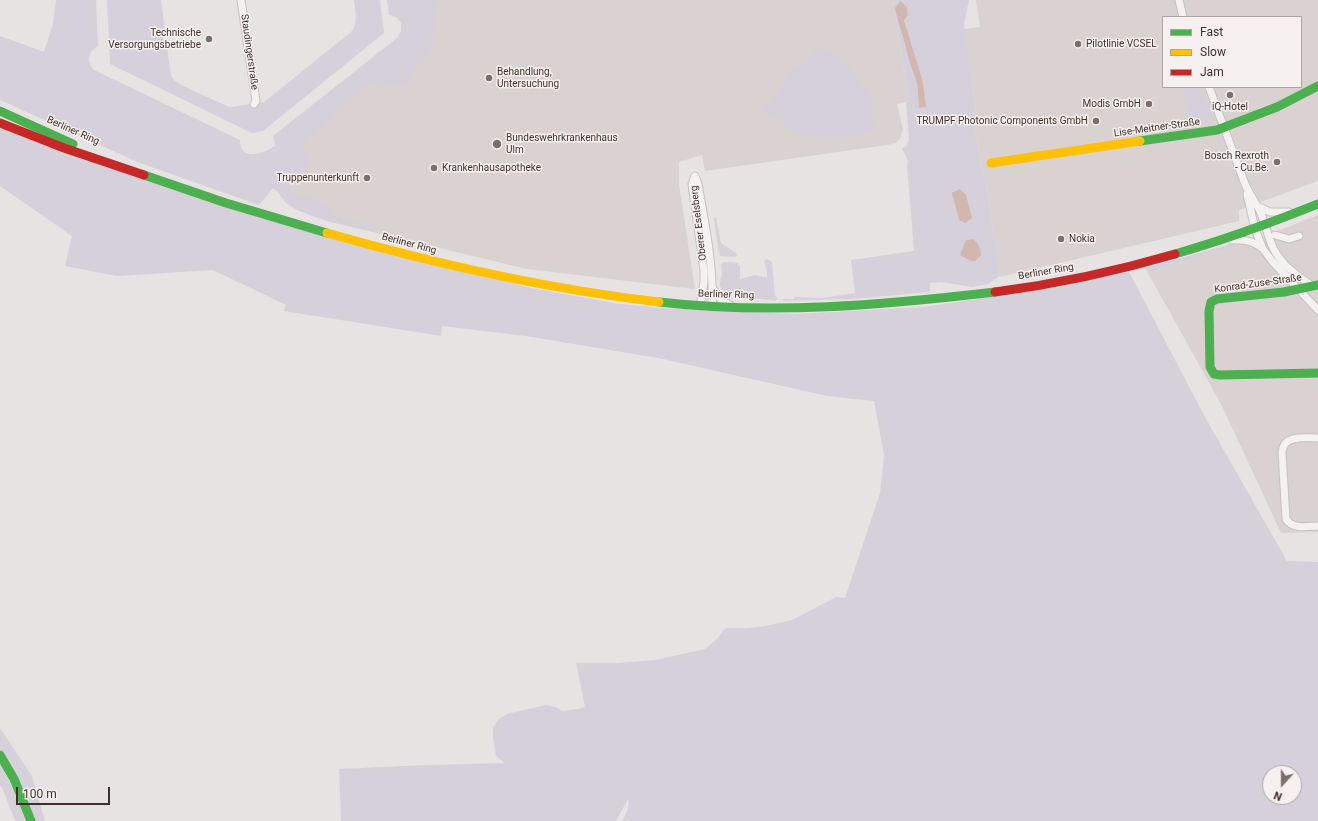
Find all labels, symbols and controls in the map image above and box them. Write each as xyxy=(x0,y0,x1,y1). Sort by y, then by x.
street label: Staudingerstraße xyxy=(238,13,260,91)
legend xyxy=(1162,16,1302,88)
text: Fast xyxy=(1200,25,1223,39)
place label: Technische Versorgungsbetriebe xyxy=(108,27,201,50)
marker: Technische Versorgungsbetriebe xyxy=(204,34,214,44)
place label: Pilotlinie VCSEL xyxy=(1086,38,1157,50)
marker: Pilotlinie VCSEL xyxy=(1073,39,1083,49)
text: Slow xyxy=(1200,45,1226,59)
text: Jam xyxy=(1200,65,1224,79)
place label: Behandlung, Untersuchung xyxy=(497,66,559,90)
marker: Behandlung, Untersuchung xyxy=(484,73,494,83)
marker: iQ-Hotel xyxy=(1225,90,1235,100)
place label: Modis GmbH xyxy=(1083,98,1141,110)
marker: Modis GmbH xyxy=(1144,99,1154,109)
place label: iQ-Hotel xyxy=(1212,101,1248,113)
street label: Berliner Ring xyxy=(45,114,101,148)
place label: TRUMPF Photonic Components GmbH xyxy=(916,115,1088,127)
marker: TRUMPF Photonic Components GmbH xyxy=(1091,116,1101,126)
street label: Lise-Meitner-Straße xyxy=(1113,116,1201,140)
place label: Bundeswehrkrankenhaus Ulm xyxy=(506,132,618,156)
marker: Bundeswehrkrankenhaus Ulm xyxy=(491,138,503,150)
place label: Bosch Rexroth - Cu.Be. xyxy=(1204,150,1269,174)
marker: Bosch Rexroth - Cu.Be. xyxy=(1272,157,1282,167)
place label: Krankenhausapotheke xyxy=(442,162,541,174)
marker: Krankenhausapotheke xyxy=(429,163,439,173)
place label: Truppenunterkunft xyxy=(277,172,359,184)
marker: Truppenunterkunft xyxy=(362,173,372,183)
street label: Oberer Eselsberg xyxy=(688,185,710,261)
street label: Berliner Ring xyxy=(380,231,438,257)
place label: Nokia xyxy=(1069,233,1095,245)
marker: Nokia xyxy=(1056,234,1066,244)
street label: Berliner Ring xyxy=(1017,261,1075,283)
street label: Konrad-Zuse-Straße xyxy=(1214,272,1302,296)
street label: Berliner Ring xyxy=(698,288,754,302)
north arrow xyxy=(1262,765,1302,805)
scale bar xyxy=(18,779,112,805)
text: 100 m xyxy=(23,787,57,801)
text: N xyxy=(1272,788,1284,803)

